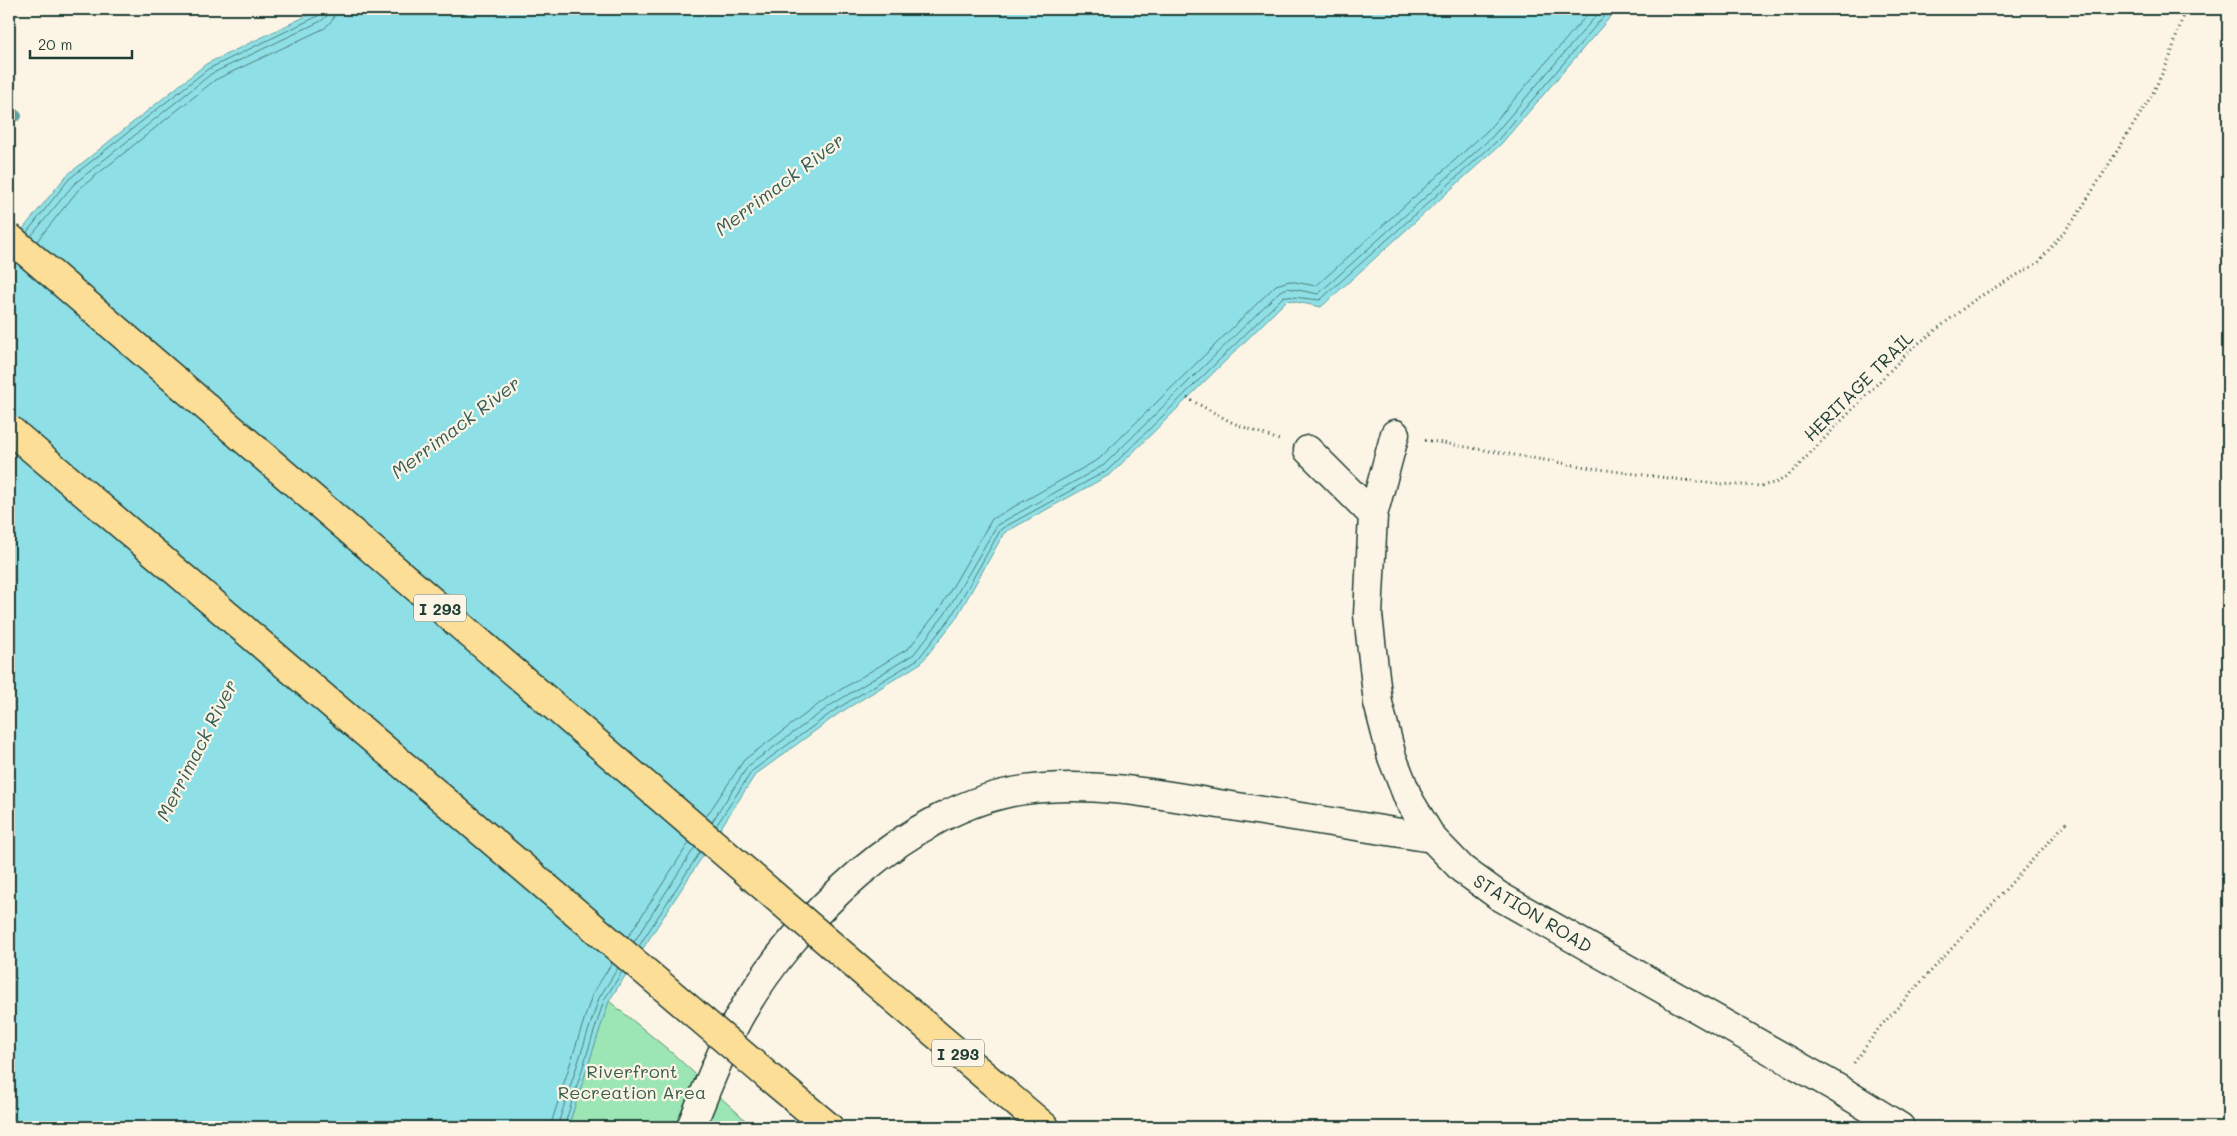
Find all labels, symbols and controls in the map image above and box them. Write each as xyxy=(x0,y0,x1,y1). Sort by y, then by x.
scale bar xyxy=(30,28,132,60)
text: 20 m xyxy=(38,34,72,54)
water label: Merrimack River xyxy=(709,127,849,241)
street label: HERITAGE TRAIL xyxy=(1798,326,1918,446)
water label: Merrimack River xyxy=(385,370,525,484)
road number: I 293 xyxy=(414,594,466,622)
water label: Merrimack River xyxy=(150,675,242,825)
street label: STATION ROAD xyxy=(1469,868,1597,958)
road number: I 293 xyxy=(932,1040,984,1066)
park label: Riverfront Recreation Area xyxy=(558,1059,706,1104)

